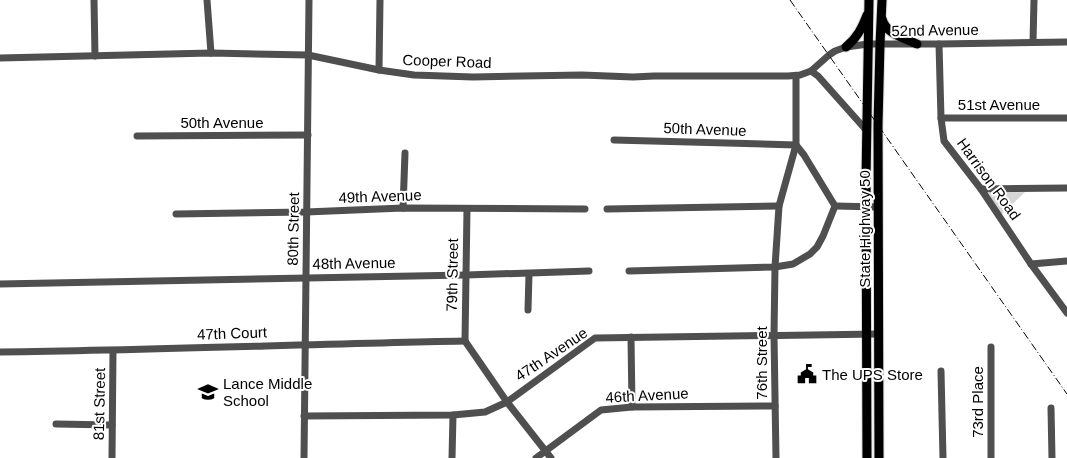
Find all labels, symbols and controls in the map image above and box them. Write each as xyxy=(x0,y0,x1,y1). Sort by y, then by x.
street label: 52nd Avenue xyxy=(891,21,979,39)
street label: Cooper Road xyxy=(402,51,492,71)
street label: 51st Avenue xyxy=(958,96,1040,113)
street label: 50th Avenue xyxy=(180,114,264,131)
street label: 50th Avenue xyxy=(663,119,747,139)
street label: Harrison Road xyxy=(954,135,1024,223)
street label: State Highway 50 xyxy=(856,170,873,288)
street label: 49th Avenue xyxy=(338,186,422,206)
street label: 80th Street xyxy=(284,191,302,266)
street label: 79th Street xyxy=(443,237,461,312)
street label: 48th Avenue xyxy=(312,254,396,272)
street label: 47th Court xyxy=(197,323,268,343)
street label: 47th Avenue xyxy=(512,324,590,384)
street label: 76th Street xyxy=(753,325,770,400)
public building icon: The UPS Store xyxy=(796,363,818,385)
place label: The UPS Store xyxy=(822,366,923,383)
street label: 73rd Place xyxy=(969,366,986,438)
street label: 81st Street xyxy=(90,367,108,440)
place label: Lance Middle School xyxy=(223,375,312,409)
school or university icon: Lance Middle School xyxy=(197,381,219,403)
street label: 46th Avenue xyxy=(605,384,689,406)

